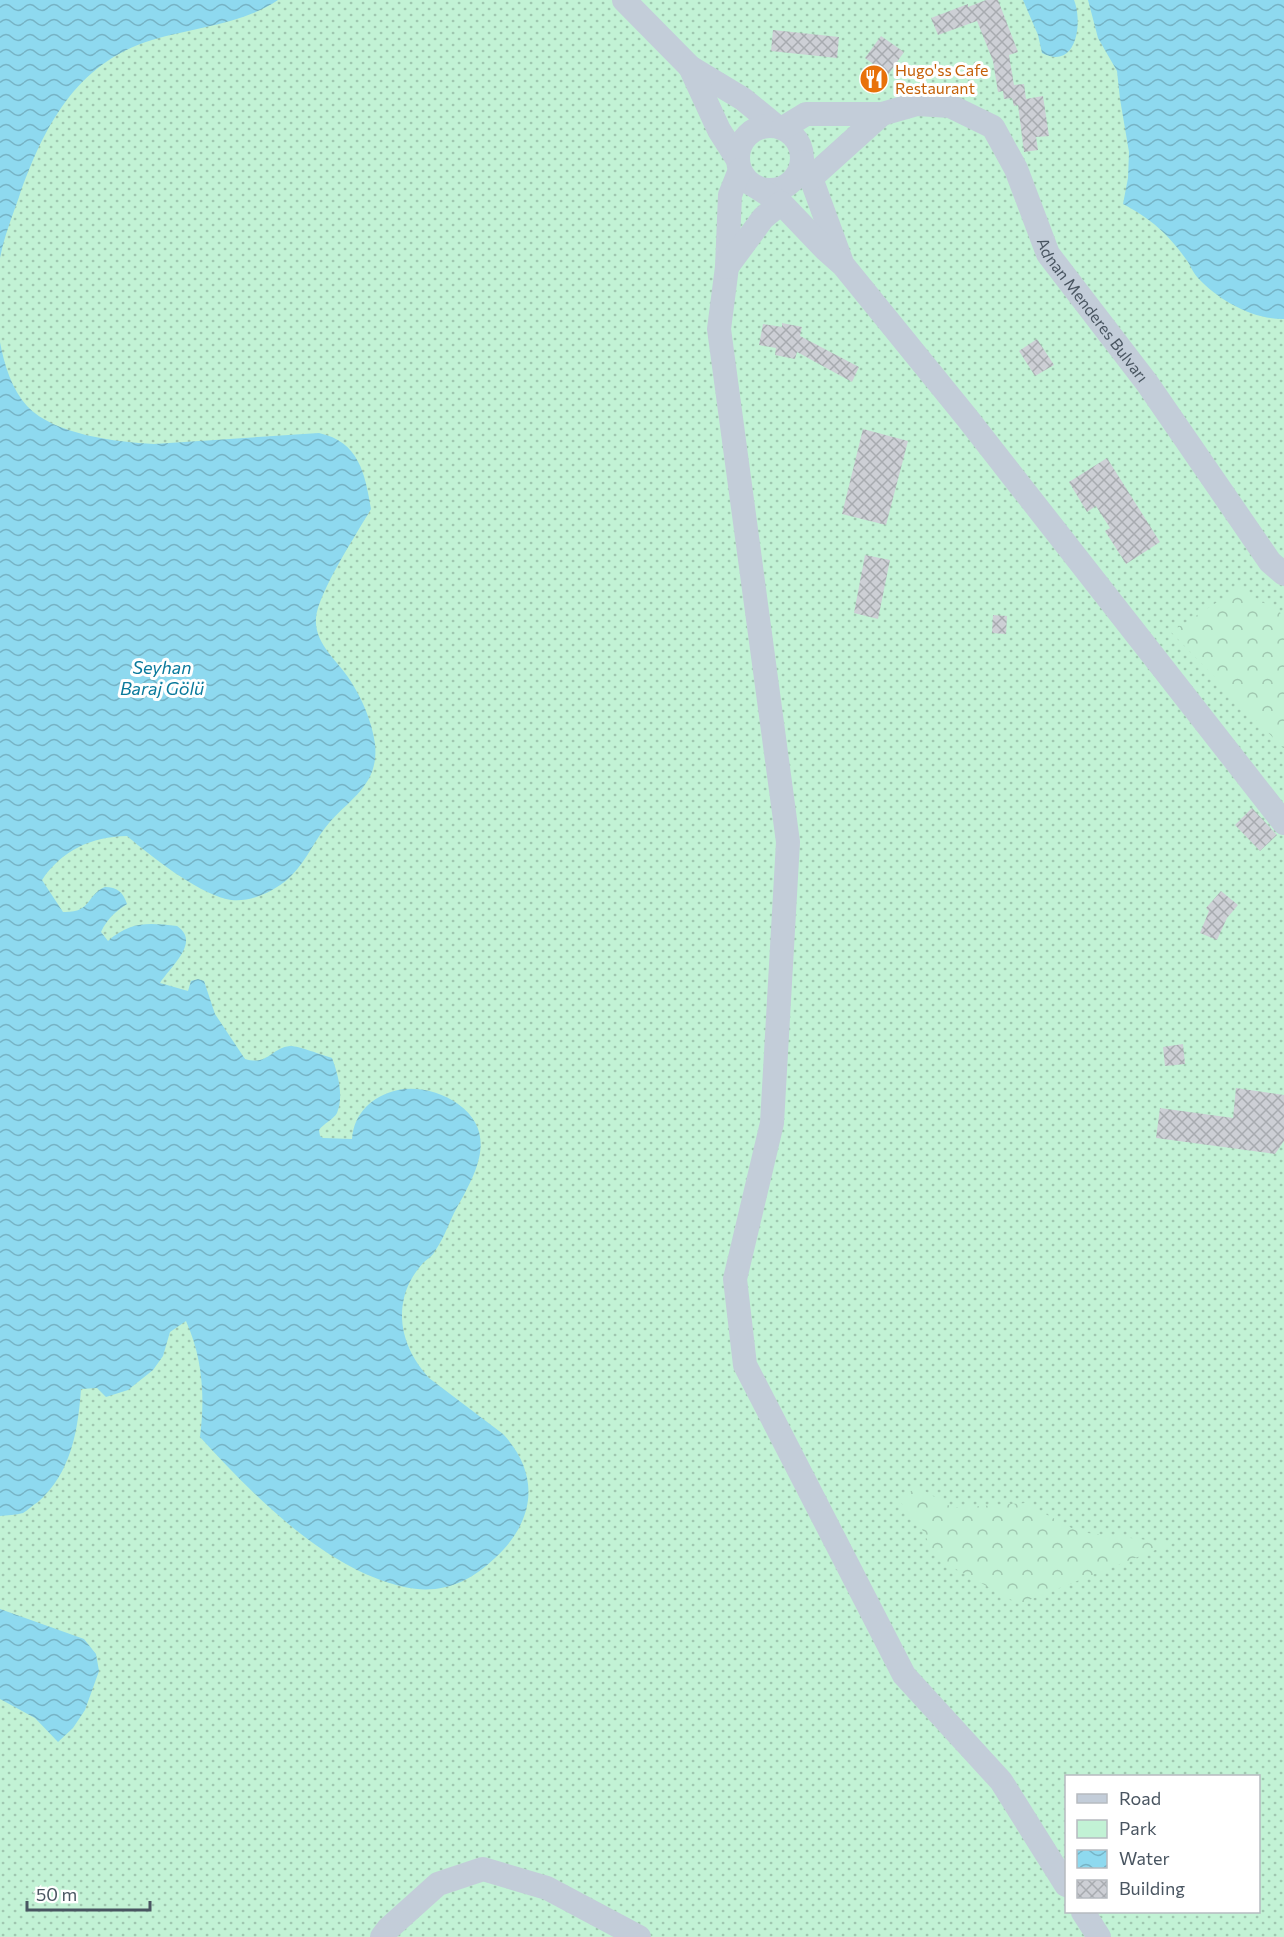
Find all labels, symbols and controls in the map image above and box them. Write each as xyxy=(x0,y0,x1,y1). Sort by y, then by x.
place label: Hugo'ss Cafe Restaurant xyxy=(895,60,989,97)
restaurant icon: Hugo'ss Cafe Restaurant xyxy=(858,63,890,95)
street label: Adnan Menderes Bulvarı xyxy=(1034,235,1153,385)
water label: Seyhan Baraj Gölü xyxy=(120,656,204,699)
legend xyxy=(1065,1775,1260,1913)
text: Road xyxy=(1119,1787,1161,1809)
text: Park xyxy=(1119,1817,1157,1839)
text: Water xyxy=(1119,1847,1170,1869)
scale bar xyxy=(27,1874,150,1912)
text: Building xyxy=(1119,1877,1185,1899)
text: 50 m xyxy=(36,1883,77,1905)

